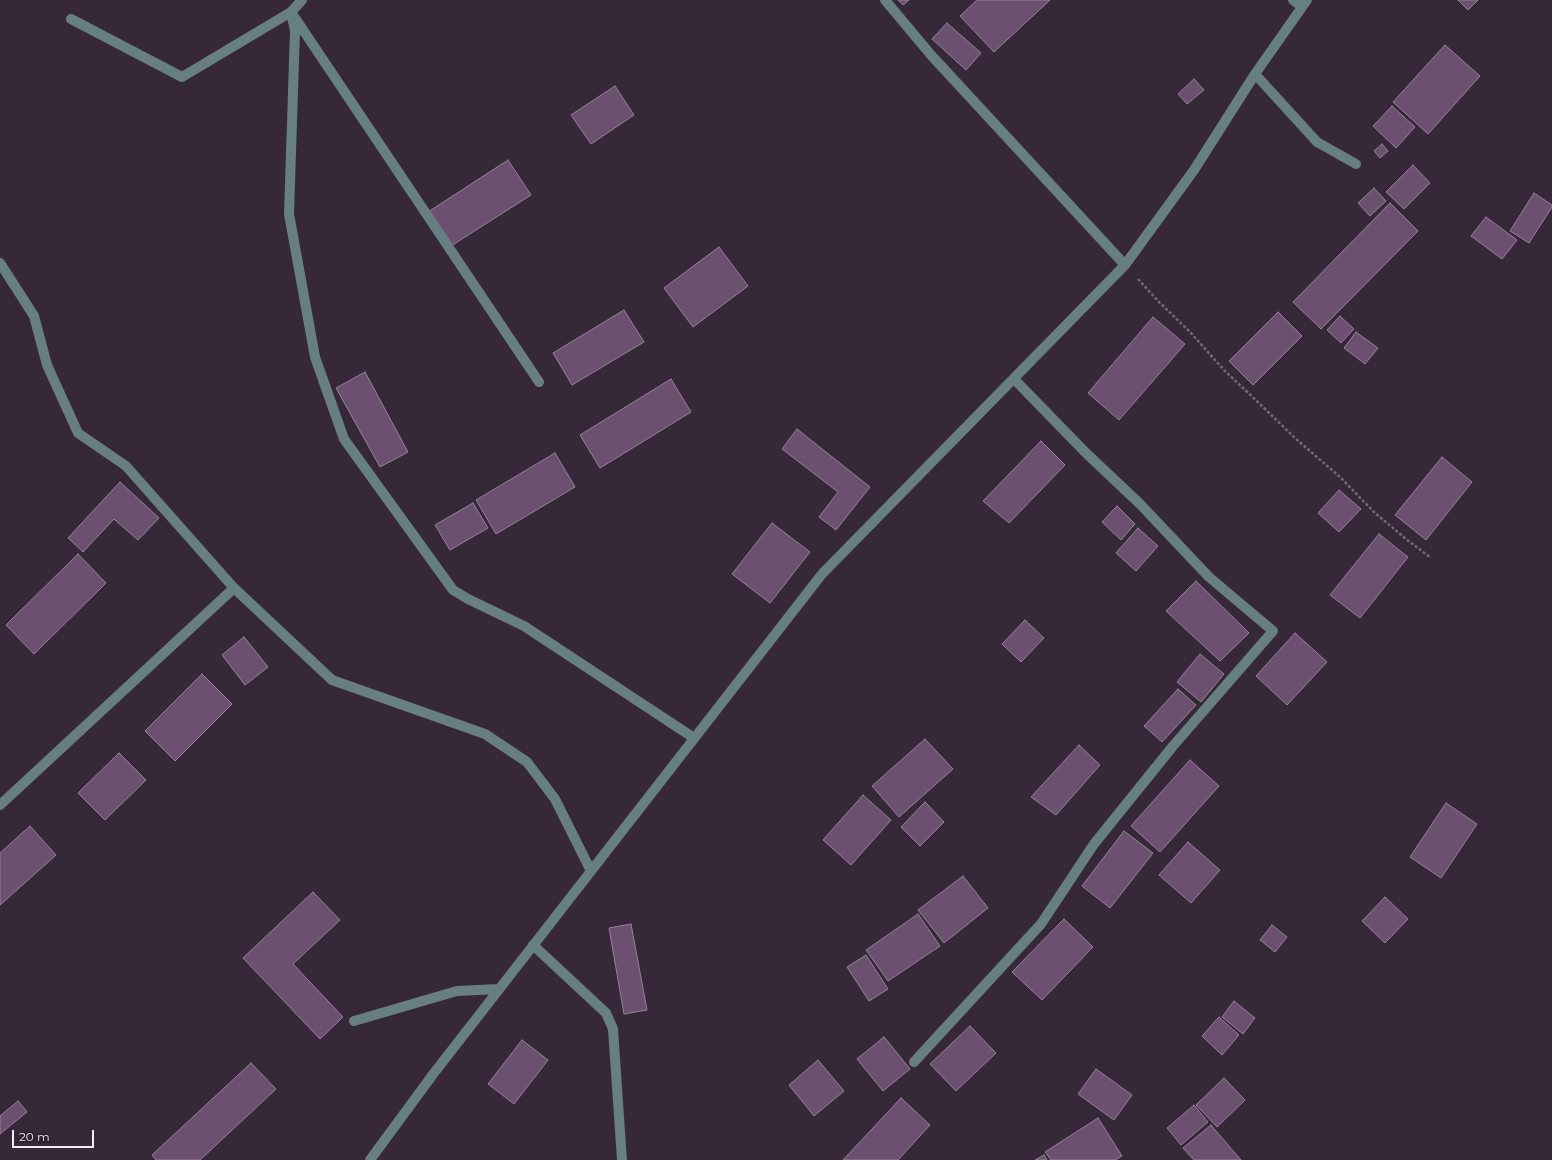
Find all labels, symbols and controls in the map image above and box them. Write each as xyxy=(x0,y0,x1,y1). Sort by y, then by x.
scale bar xyxy=(14,1122,96,1148)
text: 20 m xyxy=(19,1129,50,1144)

